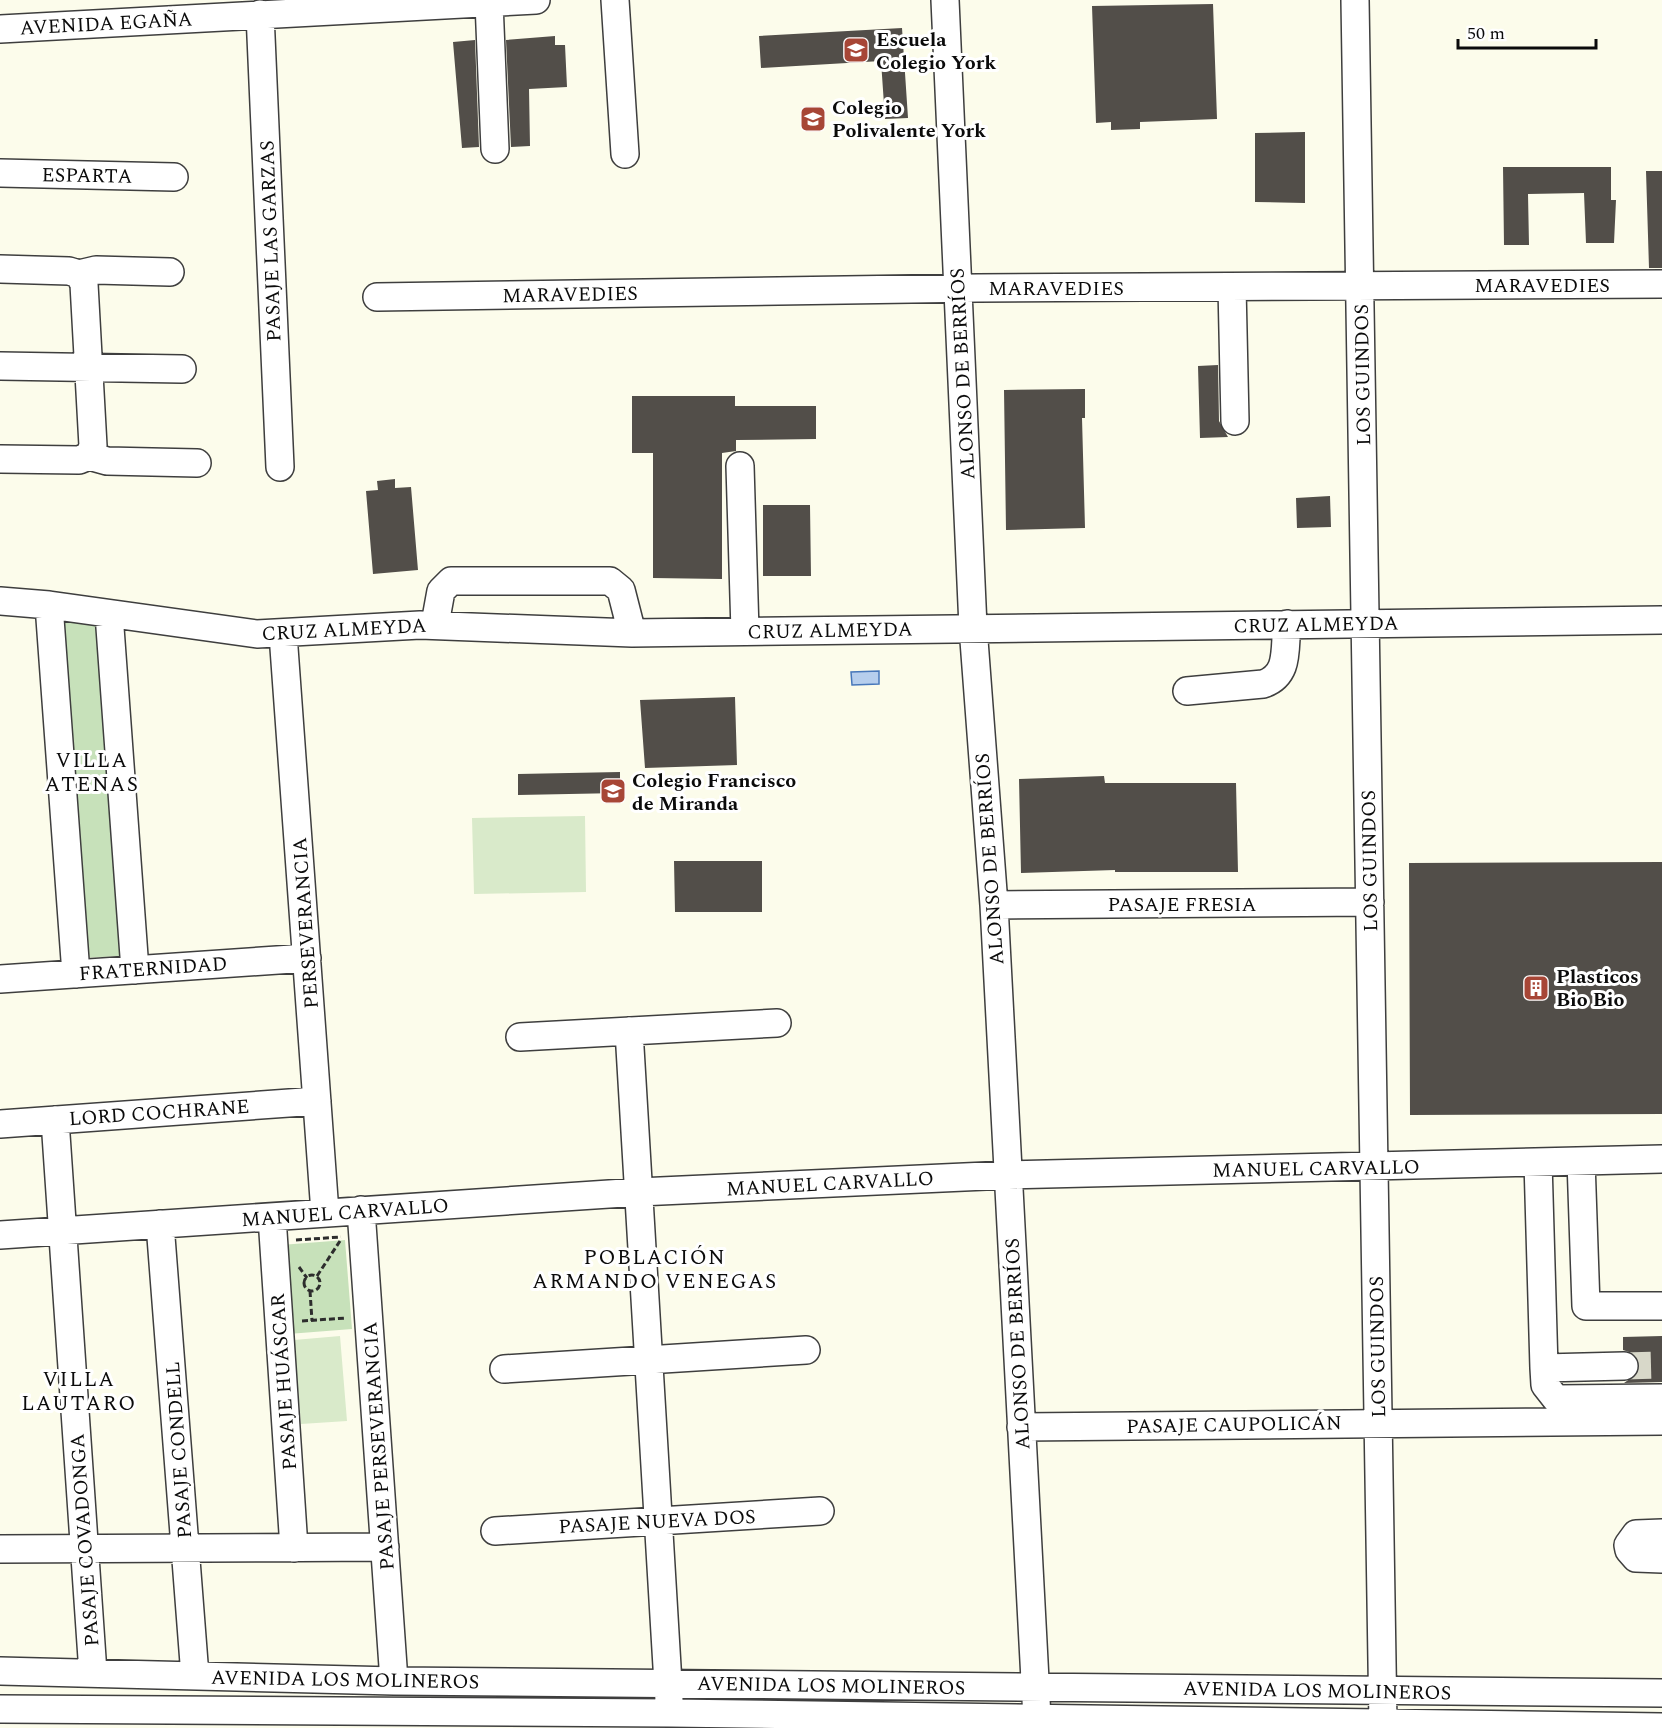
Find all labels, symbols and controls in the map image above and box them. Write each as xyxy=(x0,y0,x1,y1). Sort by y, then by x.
street label: AVENIDA EGAÑA xyxy=(19,4,193,44)
scale bar xyxy=(1458,12,1596,50)
text: 50 m xyxy=(1467,20,1505,47)
place label: Escuela Colegio York xyxy=(876,25,996,78)
school or university icon: Escuela Colegio York xyxy=(841,35,871,65)
place label: Colegio Polivalente York xyxy=(832,93,986,146)
school or university icon: Colegio Polivalente York xyxy=(798,104,828,134)
street label: PASAJE LAS GARZAS xyxy=(252,140,290,342)
street label: ESPARTA xyxy=(41,160,133,192)
street label: ALONSO DE BERRÍOS xyxy=(942,267,984,481)
street label: MARAVEDIES xyxy=(1474,271,1610,301)
street label: MARAVEDIES xyxy=(988,274,1124,304)
street label: MARAVEDIES xyxy=(502,279,638,311)
street label: LOS GUINDOS xyxy=(1347,304,1379,446)
street label: CRUZ ALMEYDA xyxy=(1233,609,1399,641)
street label: CRUZ ALMEYDA xyxy=(261,611,427,649)
street label: CRUZ ALMEYDA xyxy=(747,615,913,647)
district label: VILLA ATENAS xyxy=(44,745,140,801)
street label: ALONSO DE BERRÍOS xyxy=(968,752,1012,966)
place label: Colegio Francisco de Miranda xyxy=(632,766,796,819)
school or university icon: Colegio Francisco de Miranda xyxy=(598,776,628,806)
street label: LOS GUINDOS xyxy=(1354,790,1386,932)
street label: PERSEVERANCIA xyxy=(285,836,327,1010)
street label: PASAJE FRESIA xyxy=(1107,890,1257,920)
street label: FRATERNIDAD xyxy=(78,949,228,989)
place label: Plasticos Bio Bio xyxy=(1556,962,1639,1015)
building icon: Plasticos Bio Bio xyxy=(1521,973,1551,1003)
street label: LORD COCHRANE xyxy=(68,1092,250,1134)
street label: MANUEL CARVALLO xyxy=(1212,1152,1420,1186)
street label: MANUEL CARVALLO xyxy=(726,1164,935,1204)
street label: MANUEL CARVALLO xyxy=(240,1191,450,1235)
street label: ALONSO DE BERRÍOS xyxy=(997,1237,1039,1451)
district label: POBLACIÓN ARMANDO VENEGAS xyxy=(532,1242,778,1298)
street label: LOS GUINDOS xyxy=(1362,1276,1394,1418)
street label: PASAJE HUÁSCAR xyxy=(263,1292,305,1471)
street label: PASAJE PERSEVERANCIA xyxy=(355,1321,403,1571)
street label: PASAJE CONDELL xyxy=(158,1360,200,1539)
district label: VILLA LAUTARO xyxy=(21,1364,137,1420)
street label: PASAJE CAUPOLICÁN xyxy=(1126,1408,1342,1442)
street label: PASAJE COVADONGA xyxy=(63,1433,107,1647)
street label: PASAJE NUEVA DOS xyxy=(558,1502,756,1542)
street label: AVENIDA LOS MOLINEROS xyxy=(211,1663,479,1697)
street label: AVENIDA LOS MOLINEROS xyxy=(697,1669,965,1703)
street label: AVENIDA LOS MOLINEROS xyxy=(1183,1674,1451,1708)

